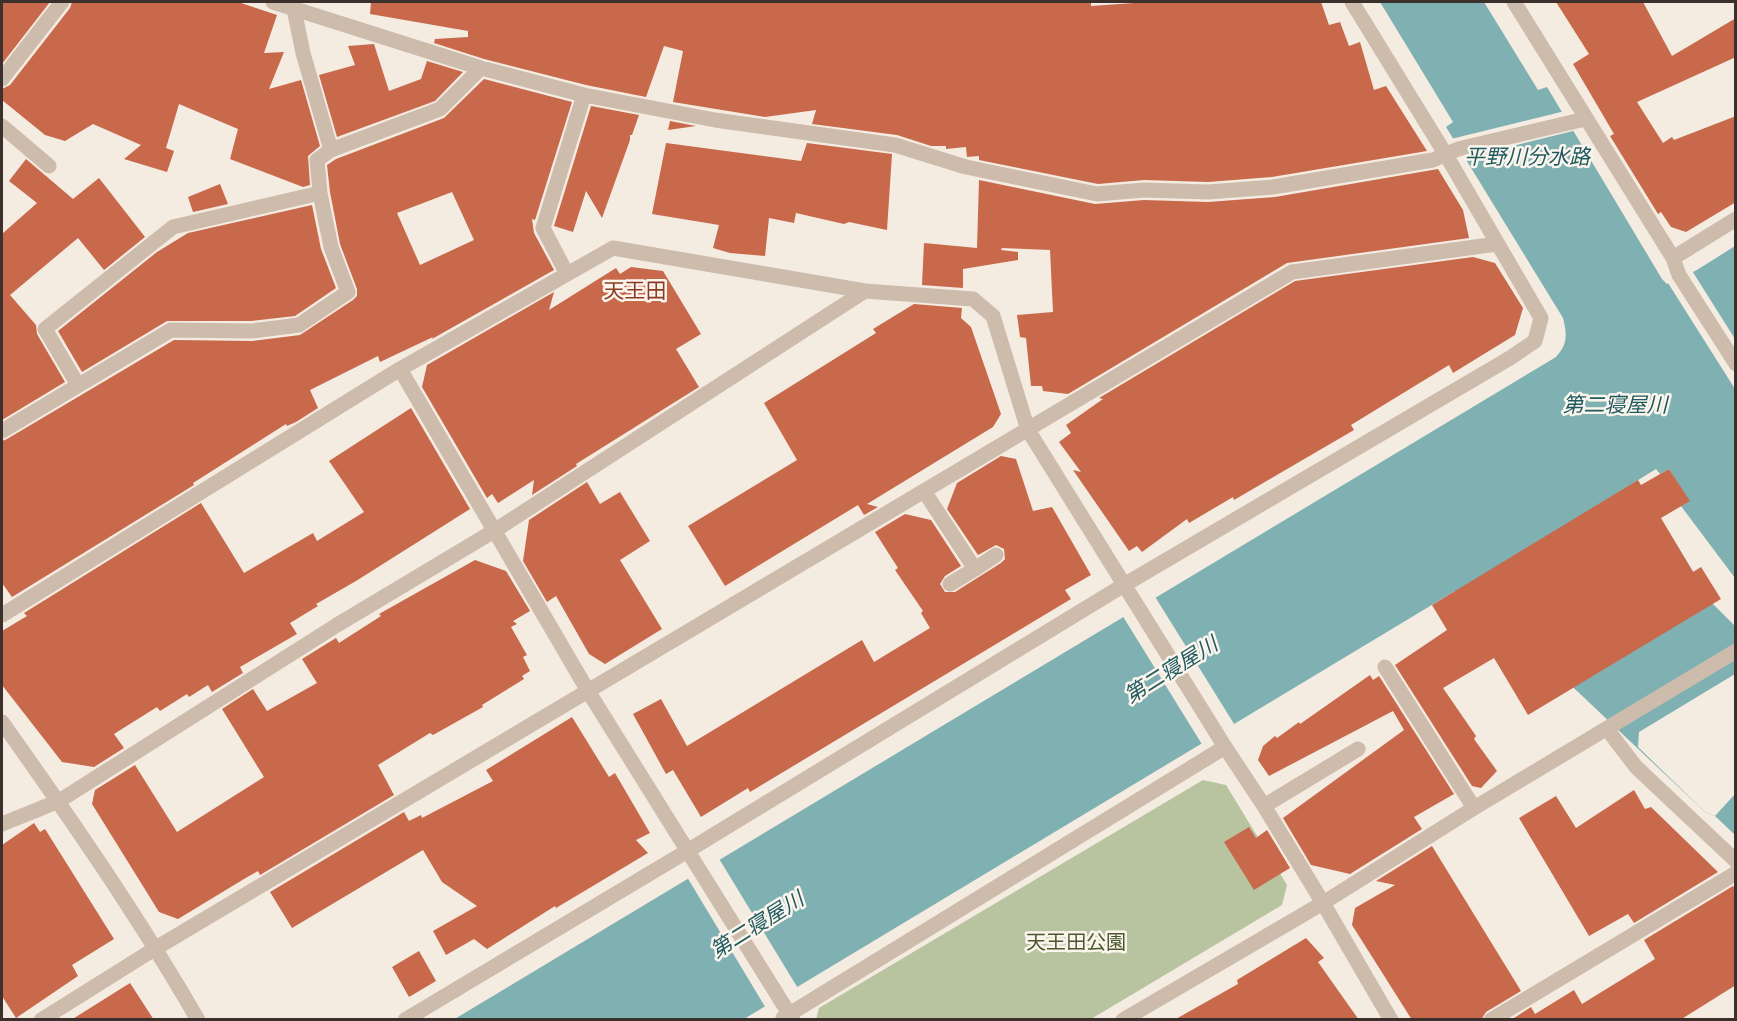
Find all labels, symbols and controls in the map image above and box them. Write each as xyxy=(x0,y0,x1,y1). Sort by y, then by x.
water label: 平野川分水路 xyxy=(1464,144,1590,170)
district label: 天王田 xyxy=(604,278,666,304)
water label: 第二寝屋川 xyxy=(1563,392,1667,418)
water label: 第二寝屋川 xyxy=(1120,631,1222,709)
water label: 第二寝屋川 xyxy=(706,886,808,964)
park label: 天王田公園 xyxy=(1026,930,1126,954)

